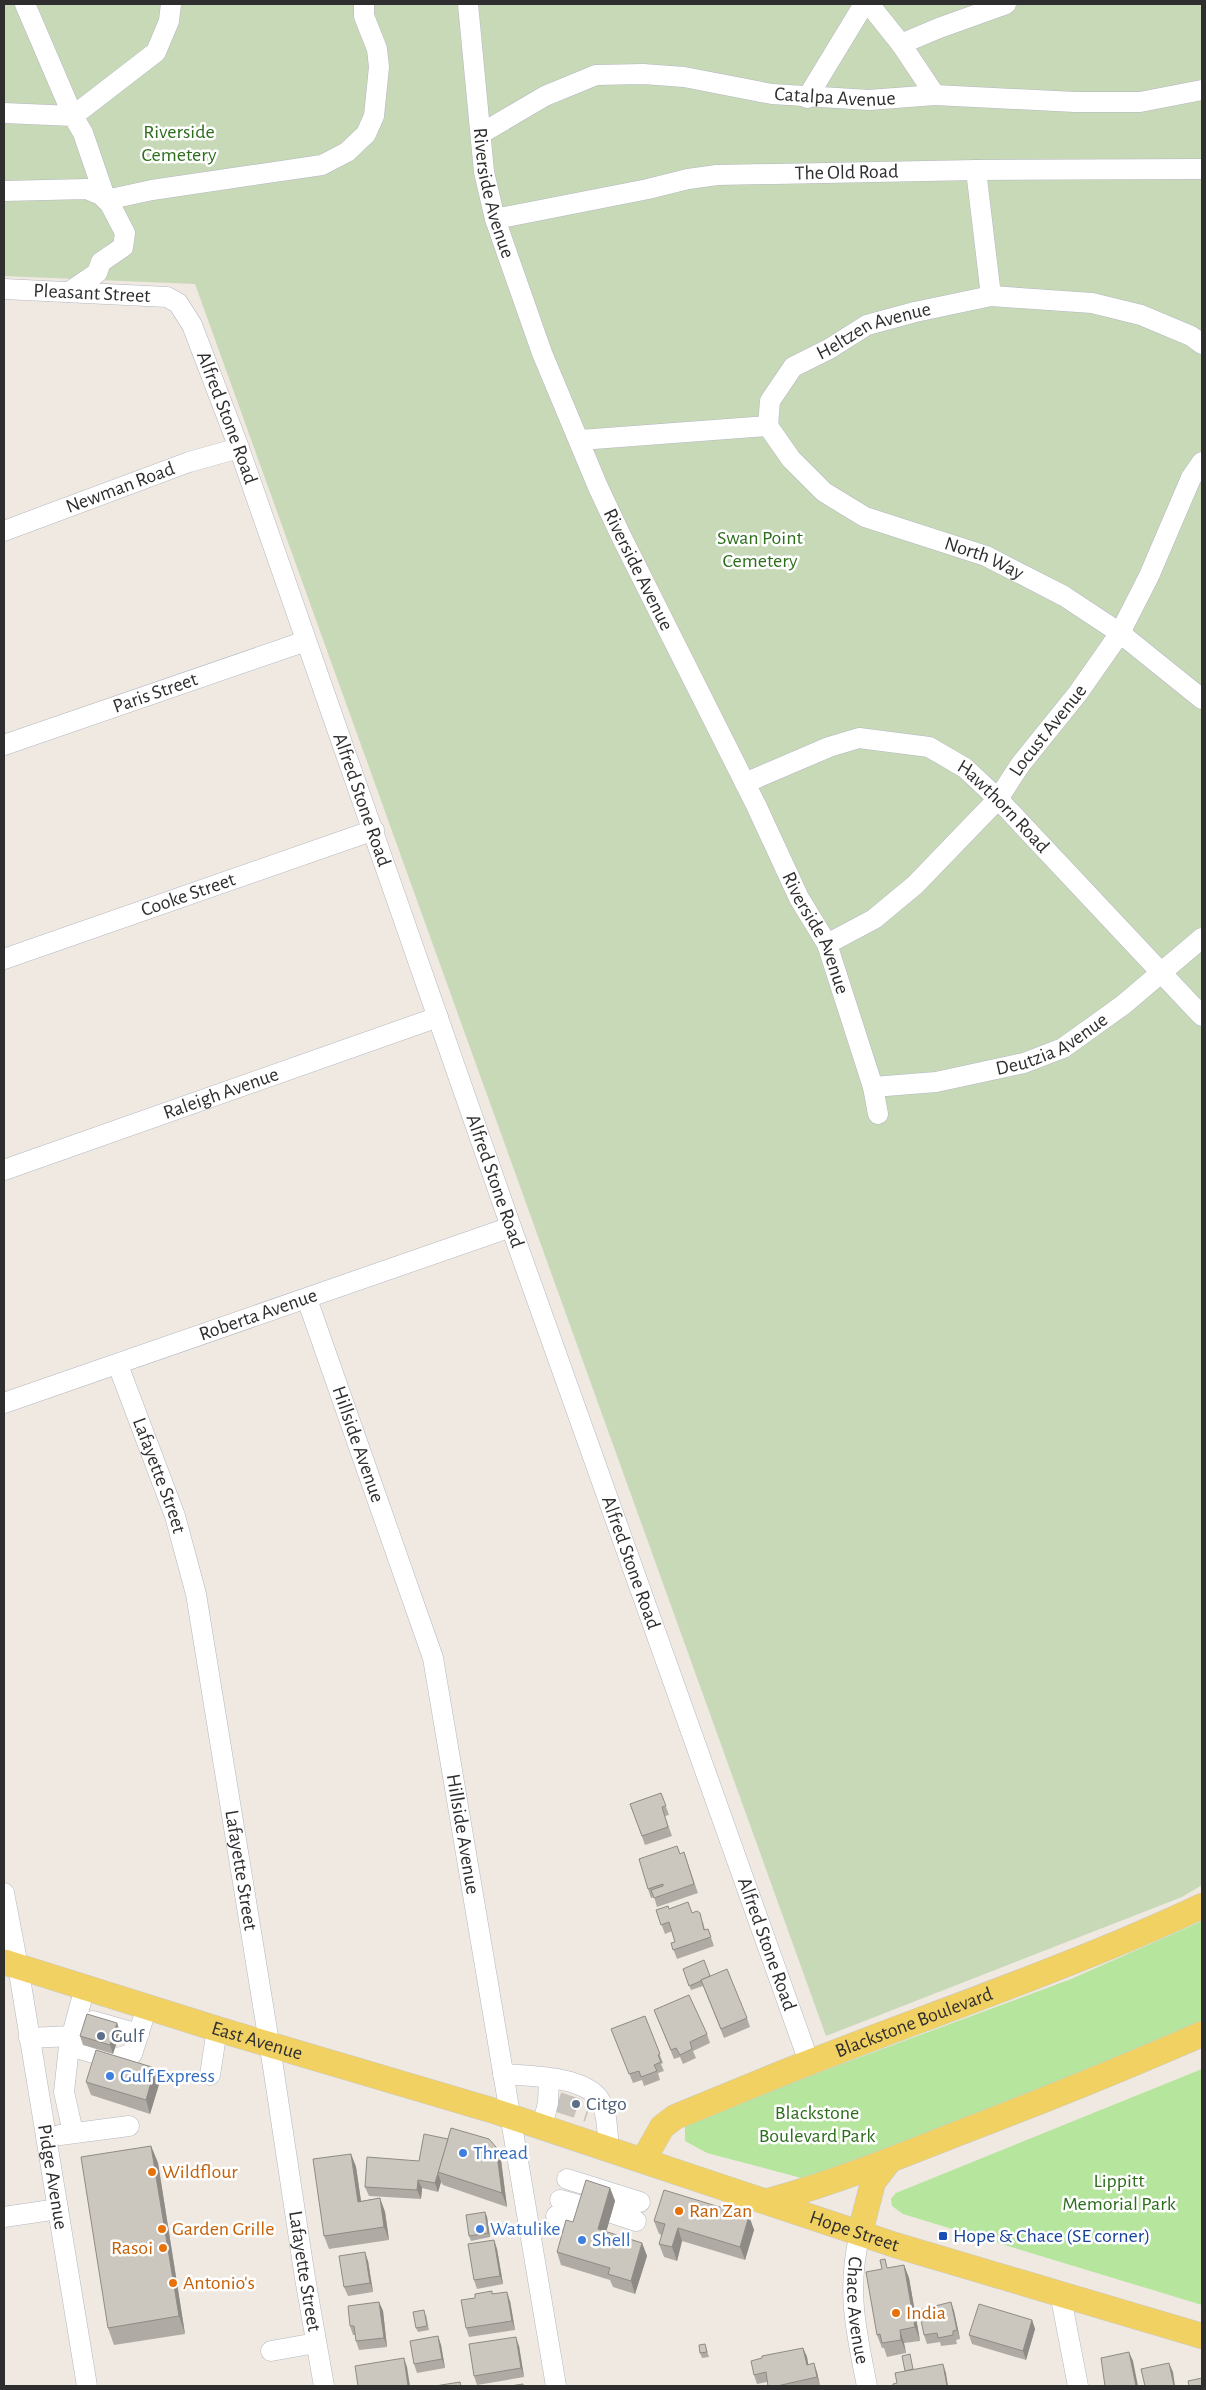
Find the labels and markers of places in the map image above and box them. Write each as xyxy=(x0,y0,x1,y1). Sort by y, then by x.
place label: Gulf xyxy=(111,2026,145,2046)
marker: Gulf xyxy=(95,2030,107,2042)
place label: Gulf Express xyxy=(120,2066,215,2086)
marker: Gulf Express xyxy=(104,2070,116,2082)
place label: Citgo xyxy=(586,2094,627,2114)
marker: Citgo xyxy=(570,2098,582,2110)
place label: Thread xyxy=(473,2143,528,2163)
marker: Thread xyxy=(457,2147,469,2159)
place label: Wildflour xyxy=(162,2162,238,2182)
marker: Wildflour xyxy=(146,2166,158,2178)
place label: Ran Zan xyxy=(689,2201,752,2221)
marker: Ran Zan xyxy=(673,2205,685,2217)
place label: Garden Grille xyxy=(172,2219,274,2239)
place label: Watulike xyxy=(490,2219,560,2239)
marker: Garden Grille xyxy=(156,2223,168,2235)
marker: Watulike xyxy=(474,2223,486,2235)
place label: Hope & Chace (SE corner) xyxy=(953,2226,1150,2246)
place label: Shell xyxy=(592,2230,631,2250)
marker: Hope & Chace (SE corner) xyxy=(937,2230,949,2242)
marker: Shell xyxy=(576,2234,588,2246)
place label: Rasoi xyxy=(111,2238,153,2258)
marker: Rasoi xyxy=(157,2242,169,2254)
place label: Antonio's xyxy=(183,2273,255,2293)
marker: Antonio's xyxy=(167,2277,179,2289)
place label: India xyxy=(906,2303,946,2323)
marker: India xyxy=(890,2307,902,2319)

